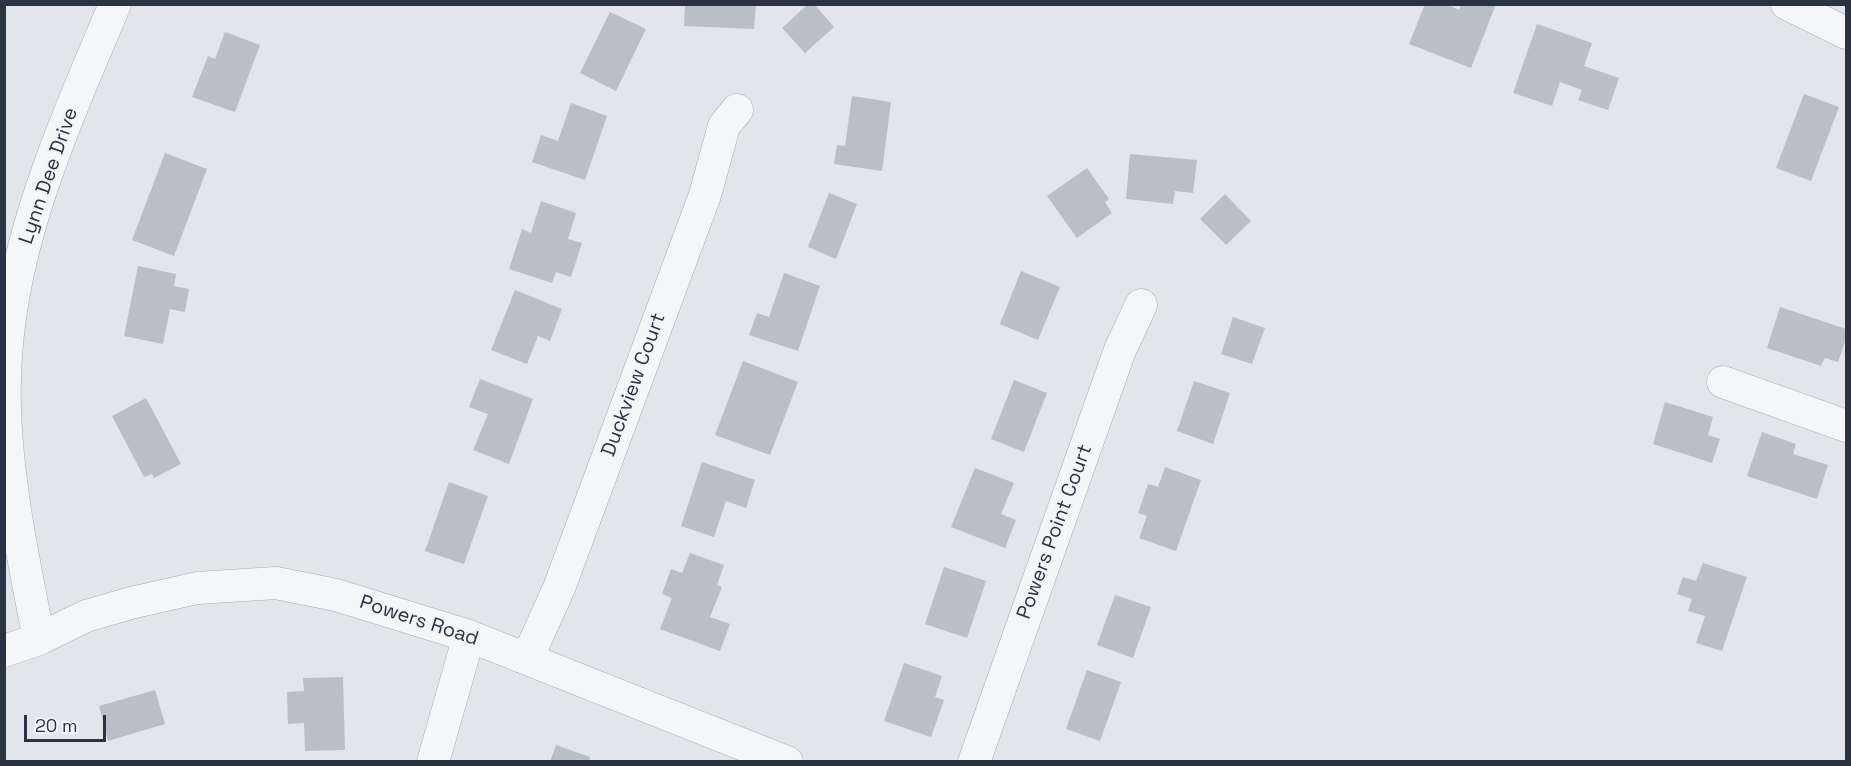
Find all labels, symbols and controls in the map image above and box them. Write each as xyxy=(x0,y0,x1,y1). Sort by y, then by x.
street label: Lynn Dee Drive xyxy=(14,105,84,247)
street label: Duckview Court xyxy=(597,310,671,460)
street label: Powers Point Court xyxy=(1012,441,1098,623)
street label: Powers Road xyxy=(357,590,481,652)
scale bar xyxy=(27,703,110,741)
text: 20 m xyxy=(35,714,78,737)

